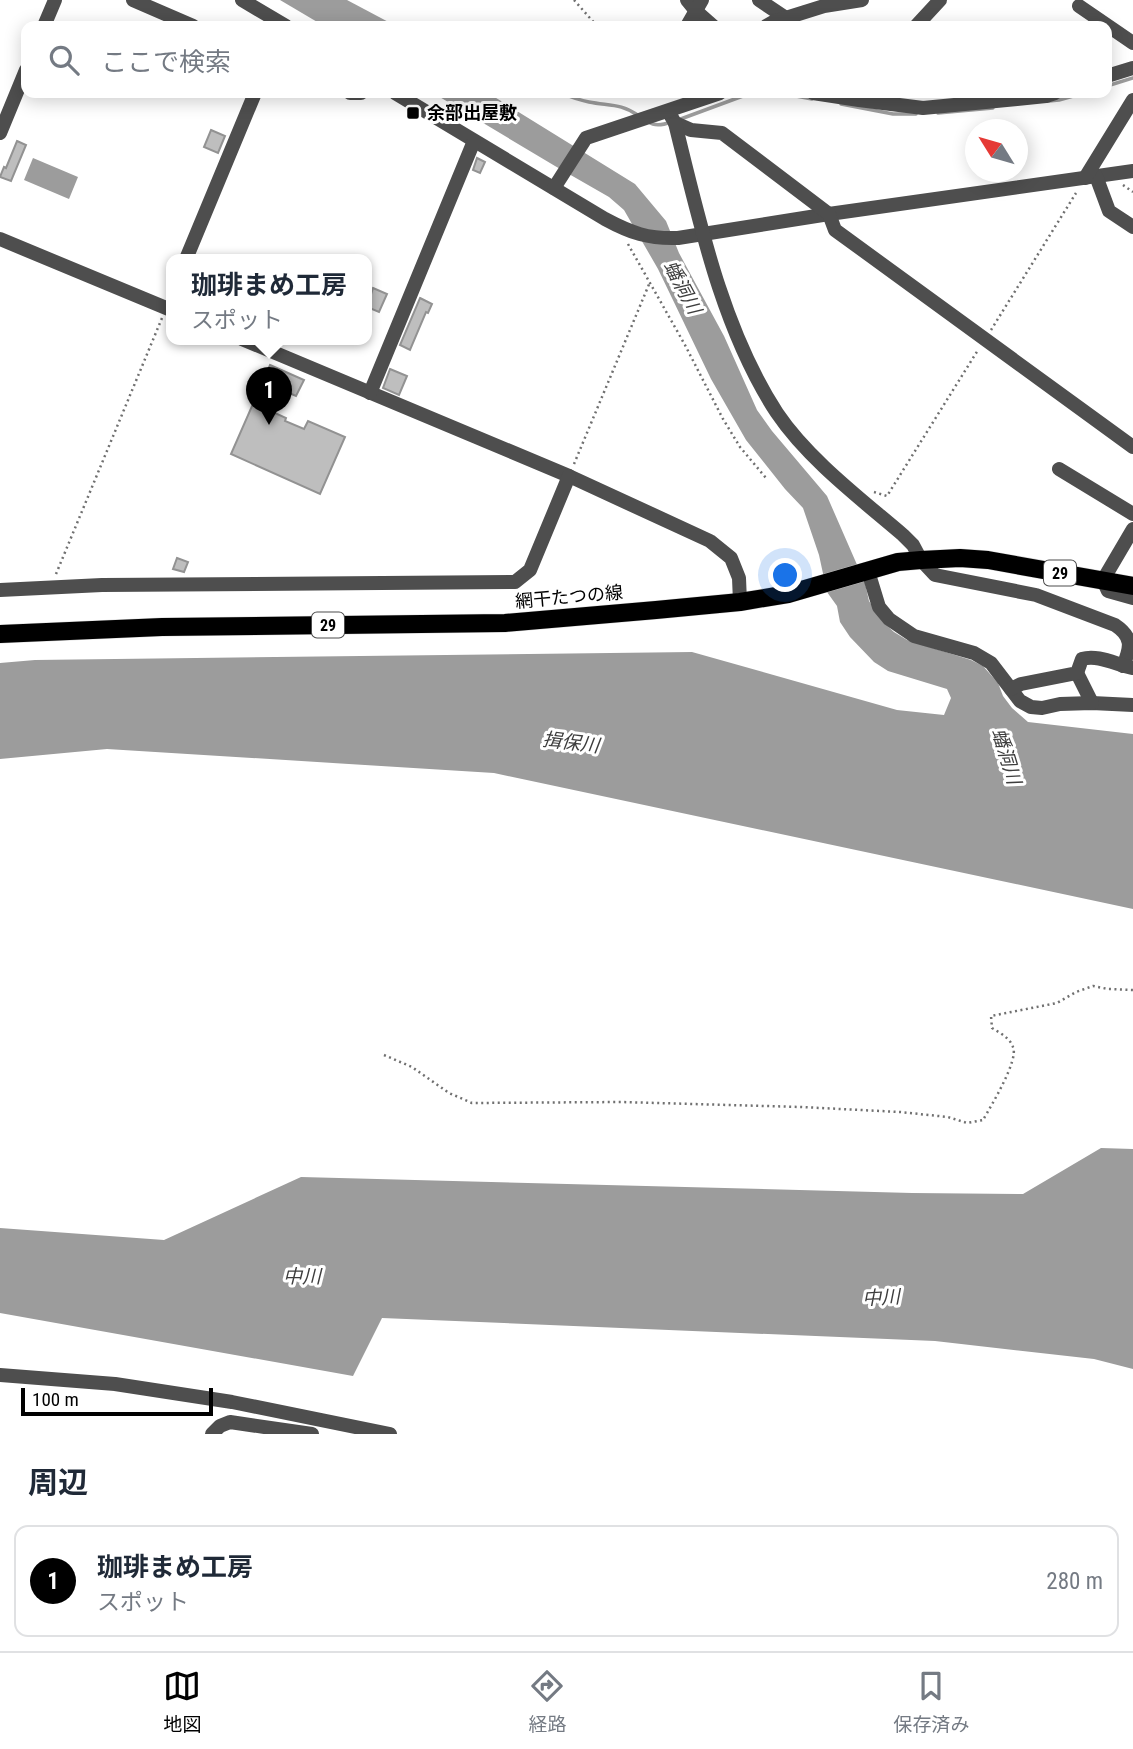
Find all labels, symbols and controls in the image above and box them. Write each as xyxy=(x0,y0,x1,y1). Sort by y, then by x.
search box xyxy=(21,21,1112,98)
icon: search xyxy=(45,41,83,79)
text: ここで検索 xyxy=(101,47,231,77)
place label: 余部出屋敷 xyxy=(427,102,517,123)
marker: 余部出屋敷 xyxy=(405,105,421,121)
north arrow xyxy=(965,119,1028,182)
popup xyxy=(166,254,372,345)
water label: 蟠洞川 xyxy=(659,257,707,320)
text: 珈琲まめ工房 xyxy=(191,270,347,300)
text: スポット xyxy=(191,307,283,334)
pin: 1 xyxy=(246,367,292,425)
your location xyxy=(768,558,802,592)
road number: 29 xyxy=(1044,560,1076,586)
street label: 網干たつの線 xyxy=(514,581,624,612)
road number: 29 xyxy=(312,612,344,638)
water label: 蟠洞川 xyxy=(987,726,1026,789)
water label: 揖保川 xyxy=(541,728,603,758)
water label: 中川 xyxy=(283,1265,323,1288)
water label: 中川 xyxy=(861,1285,903,1310)
scale bar xyxy=(21,1385,214,1417)
text: 100 m xyxy=(32,1388,79,1411)
text: 周辺 xyxy=(28,1465,88,1500)
text: 珈琲まめ工房 xyxy=(97,1552,253,1582)
text: 1 xyxy=(47,1568,59,1595)
text: 280 m xyxy=(1046,1568,1103,1595)
text: スポット xyxy=(97,1589,189,1616)
tab: 地図 xyxy=(163,1667,202,1736)
tab: 経路 xyxy=(528,1667,567,1736)
tab: 保存済み xyxy=(893,1667,970,1736)

